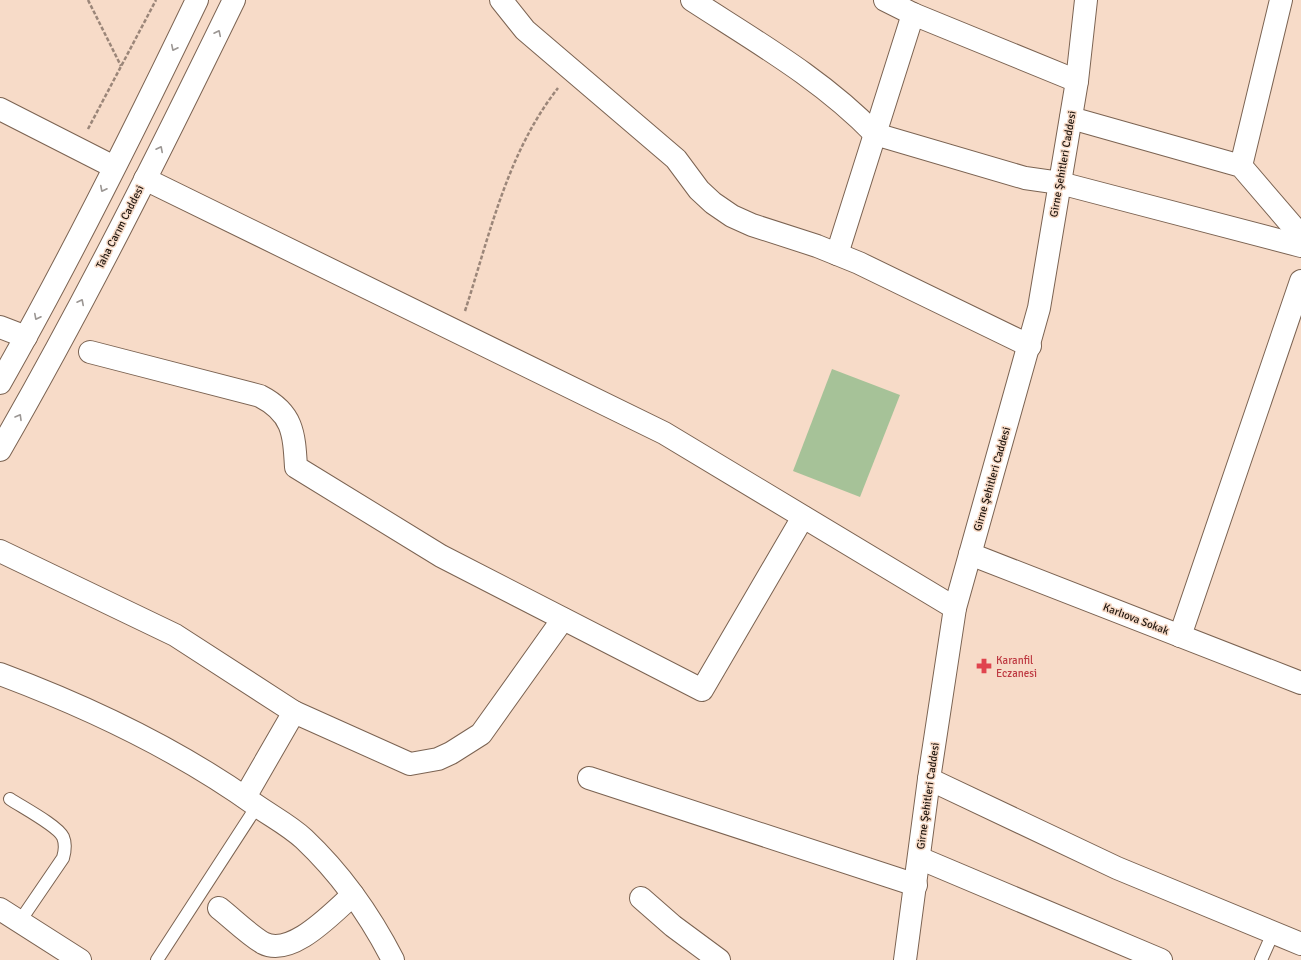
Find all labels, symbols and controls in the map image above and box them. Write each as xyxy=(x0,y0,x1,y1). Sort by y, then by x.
one-way arrow xyxy=(213,30,221,37)
one-way arrow xyxy=(171,43,179,51)
street label: Girne Şehitleri Caddesi xyxy=(1047,110,1079,218)
one-way arrow xyxy=(155,146,163,154)
street label: Taha Carım Caddesi xyxy=(93,183,147,271)
one-way arrow xyxy=(100,184,108,192)
one-way arrow xyxy=(76,299,84,306)
one-way arrow xyxy=(34,312,42,320)
one-way arrow xyxy=(15,414,22,421)
street label: Girne Şehitleri Caddesi xyxy=(971,425,1013,533)
street label: Karlıova Sokak xyxy=(1101,600,1171,638)
place label: Karanfil Eczanesi xyxy=(996,654,1037,680)
pharmacy icon: Karanfil Eczanesi xyxy=(975,657,993,675)
street label: Girne Şehitleri Caddesi xyxy=(914,742,942,850)

